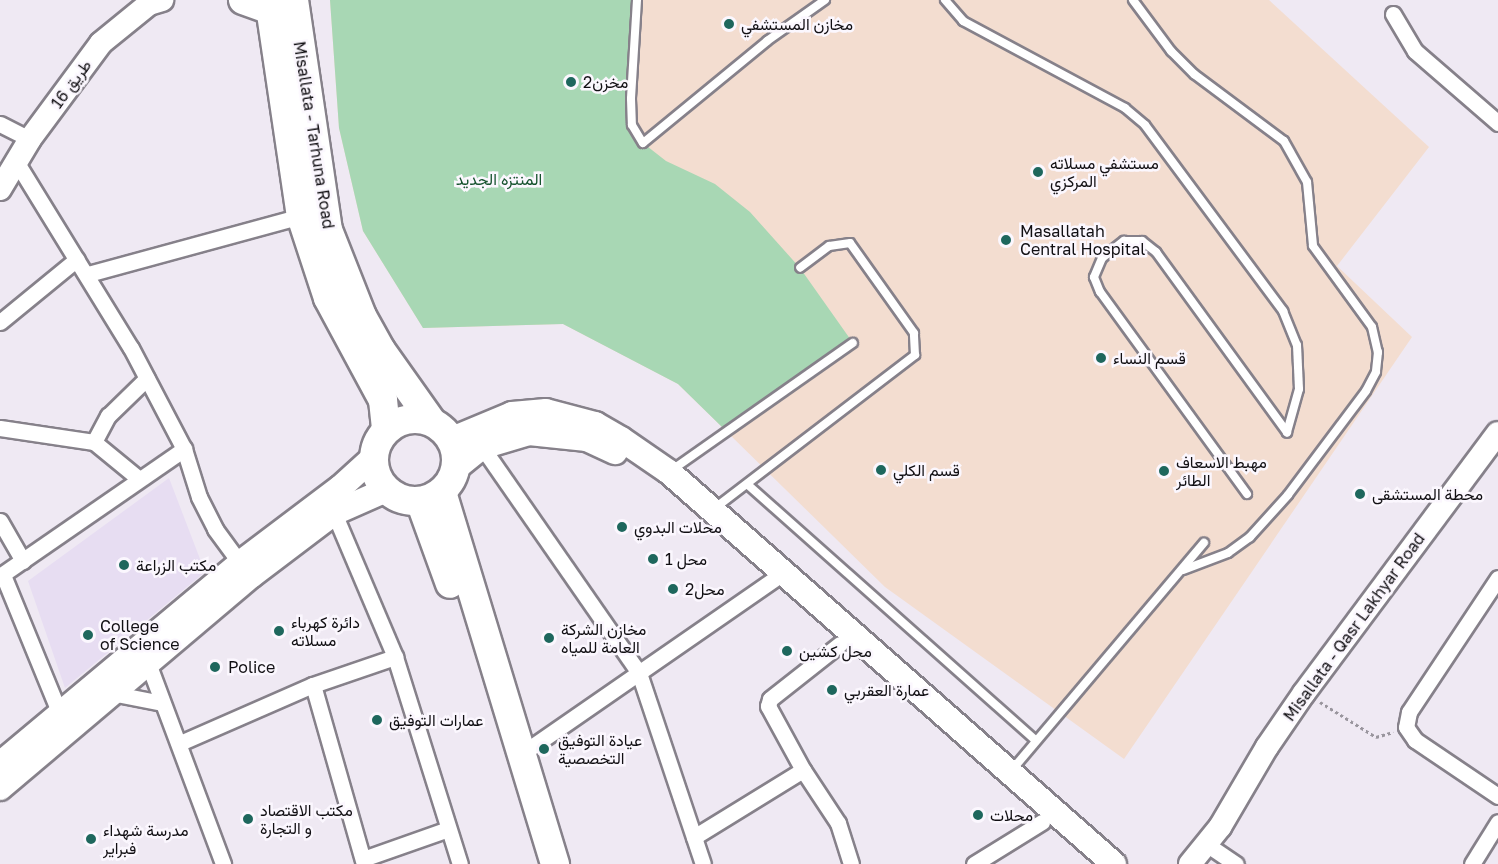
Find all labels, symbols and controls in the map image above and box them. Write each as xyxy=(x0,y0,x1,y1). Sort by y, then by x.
place label: مخازن المستشفي xyxy=(741,14,853,34)
marker: مخازن المستشفي xyxy=(722,17,736,31)
street label: Misallata - Tarhuna Road xyxy=(290,40,338,230)
street label: طريق 16 xyxy=(47,56,95,112)
place label: مخزن2 xyxy=(583,72,628,92)
marker: مخزن2 xyxy=(564,75,578,89)
place label: مستشفي مسلاته المركزي xyxy=(1050,153,1159,191)
marker: مستشفي مسلاته المركزي xyxy=(1031,165,1045,179)
park label: المنتزه الجديد xyxy=(456,169,542,189)
place label: Masallatah Central Hospital xyxy=(1020,221,1145,259)
marker: Masallatah Central Hospital xyxy=(997,231,1015,249)
place label: قسم النساء xyxy=(1113,348,1186,368)
marker: قسم النساء xyxy=(1094,351,1108,365)
place label: مهبط الاسعاف الطائر xyxy=(1176,452,1267,490)
place label: قسم الكلي xyxy=(893,460,960,480)
marker: قسم الكلي xyxy=(874,463,888,477)
marker: مهبط الاسعاف الطائر xyxy=(1157,464,1171,478)
place label: محطة المستشقى xyxy=(1372,484,1483,504)
marker: محطة المستشقى xyxy=(1353,487,1367,501)
place label: محلات البدوي xyxy=(634,517,722,537)
marker: محلات البدوي xyxy=(615,520,629,534)
street label: Misallata - Qasr Lakhyar Road xyxy=(1279,529,1429,725)
place label: محل 1 xyxy=(665,549,707,569)
marker: محل 1 xyxy=(646,552,660,566)
place label: مكتب الزراعة xyxy=(136,555,216,575)
marker: مكتب الزراعة xyxy=(117,558,131,572)
place label: محل2 xyxy=(685,579,724,599)
marker: محل2 xyxy=(666,582,680,596)
place label: دائرة كهرباء مسلاته xyxy=(291,612,360,650)
place label: College of Science xyxy=(100,616,180,654)
place label: مخازن الشركة العامة للمياه xyxy=(561,619,646,657)
marker: دائرة كهرباء مسلاته xyxy=(272,624,286,638)
marker: College of Science xyxy=(81,628,95,642)
marker: مخازن الشركة العامة للمياه xyxy=(542,631,556,645)
place label: محل كشين xyxy=(799,641,872,661)
marker: محل كشين xyxy=(780,644,794,658)
place label: Police xyxy=(228,657,275,677)
marker: Police xyxy=(206,658,224,676)
place label: عمارة العقربي xyxy=(844,680,929,700)
marker: عمارة العقربي xyxy=(825,683,839,697)
place label: عمارات التوفيق xyxy=(389,710,483,730)
marker: عمارات التوفيق xyxy=(370,713,384,727)
place label: عيادة التوفيق التخصصية xyxy=(558,730,642,768)
marker: عيادة التوفيق التخصصية xyxy=(535,740,553,758)
place label: مكتب الاقتصاد و التجارة xyxy=(260,800,353,838)
place label: محلات xyxy=(990,805,1033,825)
marker: محلات xyxy=(971,808,985,822)
marker: مكتب الاقتصاد و التجارة xyxy=(241,812,255,826)
place label: مدرسة شهداء فبراير xyxy=(103,820,188,858)
marker: مدرسة شهداء فبراير xyxy=(84,832,98,846)

